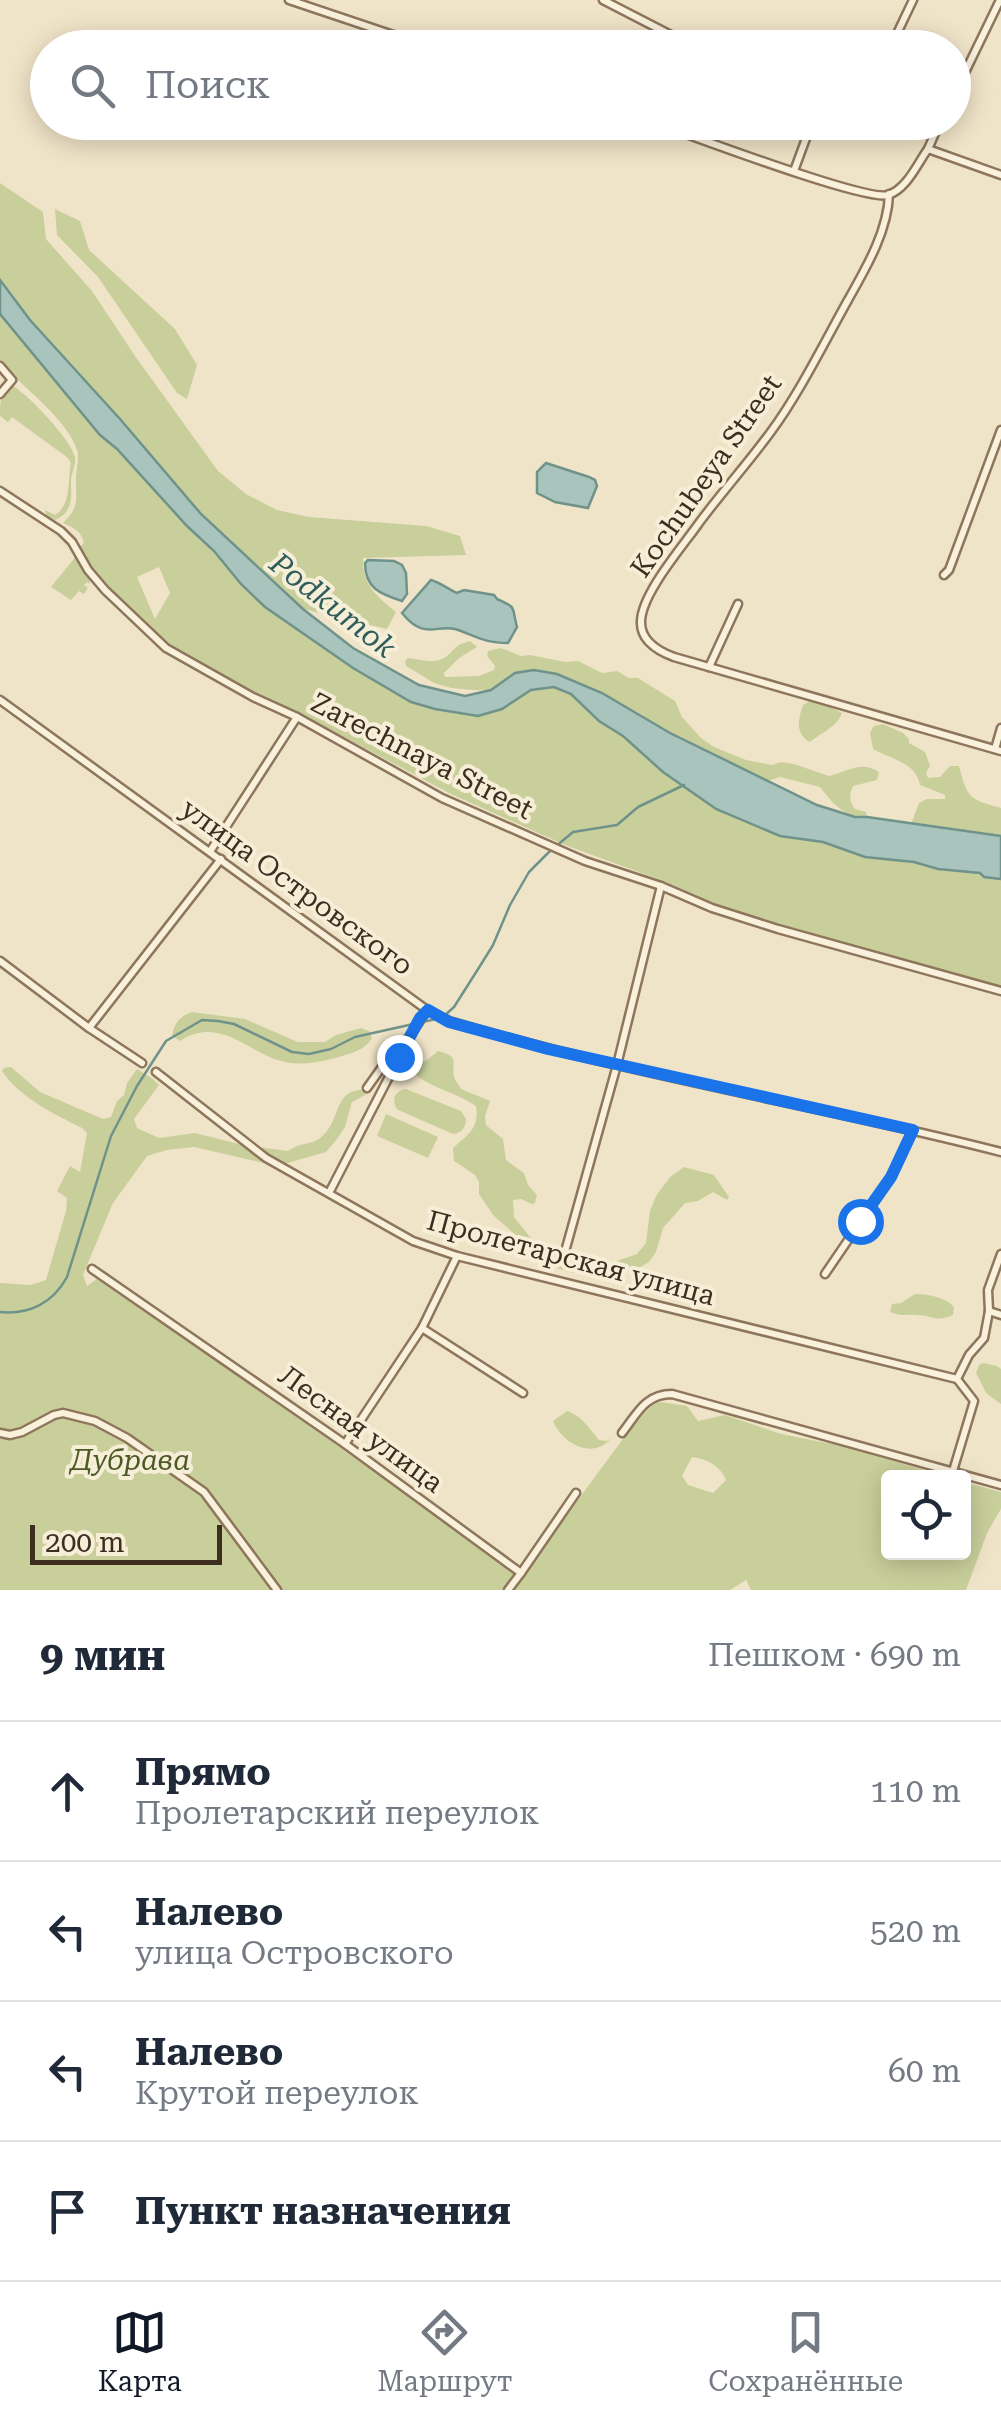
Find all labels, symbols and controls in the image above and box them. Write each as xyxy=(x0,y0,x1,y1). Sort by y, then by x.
search box xyxy=(30,30,971,140)
icon: search xyxy=(65,58,120,113)
text: Поиск xyxy=(145,63,270,107)
street label: Kochubeya Street xyxy=(624,368,788,584)
water label: Podkumok xyxy=(262,544,403,665)
street label: Zarechnaya Street xyxy=(306,686,538,826)
street label: улица Островского xyxy=(175,792,419,982)
route end xyxy=(377,1035,423,1081)
route start xyxy=(838,1199,884,1245)
street label: Пролетарская улица xyxy=(423,1204,719,1312)
street label: Лесная улица xyxy=(272,1358,450,1500)
park label: Дубрава xyxy=(68,1444,190,1477)
map controls xyxy=(881,1470,971,1560)
button: locate xyxy=(881,1470,971,1560)
scale bar xyxy=(30,1520,222,1564)
text: 200 m xyxy=(45,1526,125,1559)
text: 9 мин xyxy=(40,1631,165,1680)
text: Пешком · 690 m xyxy=(708,1636,961,1674)
text: Прямо xyxy=(135,1750,271,1794)
icon: ahead xyxy=(40,1764,95,1819)
text: 110 m xyxy=(870,1772,961,1810)
text: Пролетарский переулок xyxy=(135,1794,539,1832)
text: Налево xyxy=(135,1890,283,1934)
icon: left xyxy=(40,1904,95,1959)
text: 520 m xyxy=(870,1912,961,1950)
text: улица Островского xyxy=(135,1934,454,1972)
text: Налево xyxy=(135,2030,283,2074)
icon: left xyxy=(40,2044,95,2099)
text: 60 m xyxy=(888,2052,961,2090)
text: Крутой переулок xyxy=(135,2074,419,2112)
icon: arrive xyxy=(40,2184,95,2239)
text: Пункт назначения xyxy=(135,2189,511,2233)
tab: Карта xyxy=(98,2305,182,2398)
tab: Маршрут xyxy=(377,2305,513,2398)
tab: Сохранённые xyxy=(708,2305,903,2398)

